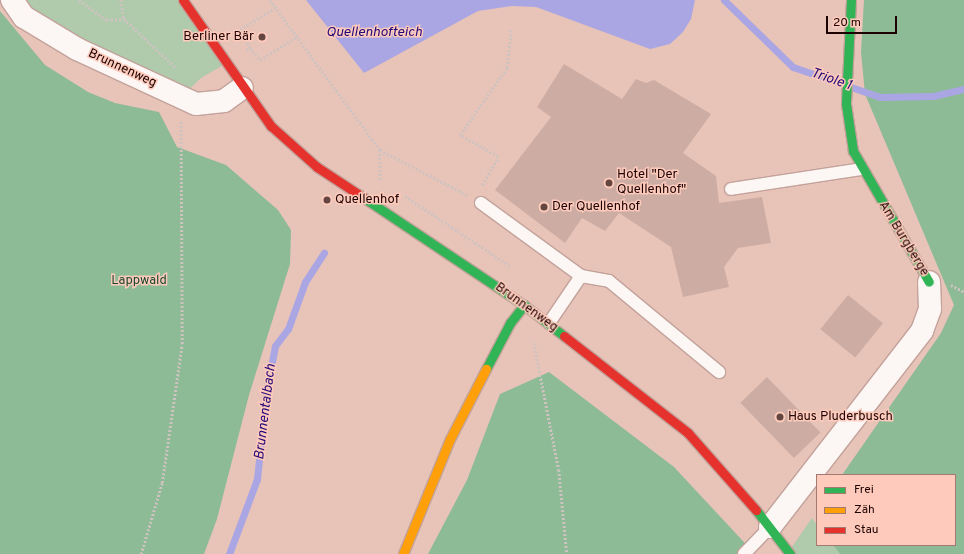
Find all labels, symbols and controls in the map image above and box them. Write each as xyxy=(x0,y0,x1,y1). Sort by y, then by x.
scale bar xyxy=(828,8,899,34)
text: 20 m xyxy=(833,15,861,31)
water label: Quellenhofteich xyxy=(326,25,422,41)
place label: Berliner Bär xyxy=(183,29,254,45)
marker: Berliner Bär xyxy=(257,32,267,42)
street label: Brunnenweg xyxy=(85,46,159,92)
water label: Triole 1 xyxy=(809,65,853,95)
place label: Hotel "Der Quellenhof" xyxy=(617,168,686,199)
marker: Hotel "Der Quellenhof" xyxy=(604,178,614,188)
place label: Quellenhof xyxy=(335,192,399,208)
marker: Quellenhof xyxy=(322,195,332,205)
place label: Der Quellenhof xyxy=(552,199,640,215)
street label: Am Burgberge xyxy=(875,199,931,279)
marker: Der Quellenhof xyxy=(539,202,549,212)
park label: Lappwald xyxy=(111,273,167,289)
street label: Brunnenweg xyxy=(492,280,560,336)
water label: Brunnentalbach xyxy=(252,363,280,461)
place label: Haus Pluderbusch xyxy=(788,409,893,425)
marker: Haus Pluderbusch xyxy=(775,412,785,422)
legend xyxy=(816,474,956,546)
text: Frei xyxy=(854,482,874,498)
text: Zäh xyxy=(854,502,875,518)
text: Stau xyxy=(854,522,879,538)

